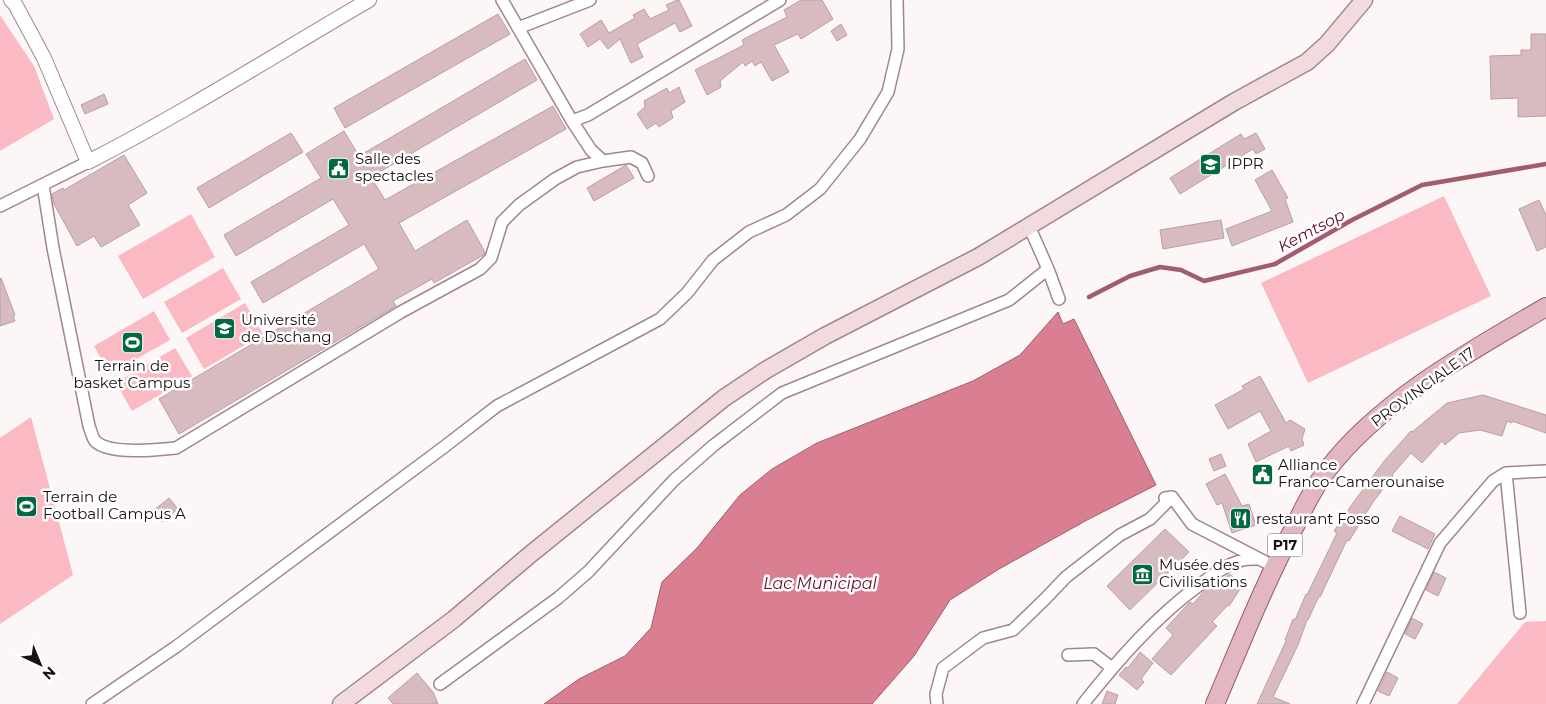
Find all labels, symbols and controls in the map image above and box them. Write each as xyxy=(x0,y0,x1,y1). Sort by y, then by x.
place label: Salle des spectacles xyxy=(355,149,433,185)
school or university icon: IPPR xyxy=(1199,152,1223,176)
place label: IPPR xyxy=(1227,154,1264,173)
public building icon: Salle des spectacles xyxy=(327,156,351,180)
water label: Kemtsop xyxy=(1275,205,1348,256)
place label: Université de Dschang xyxy=(241,310,332,346)
school or university icon: Université de Dschang xyxy=(213,317,237,341)
sports icon: Terrain de basket Campus xyxy=(120,331,144,355)
street label: PROVINCIALE 17 xyxy=(1367,342,1478,431)
place label: Terrain de basket Campus xyxy=(74,356,190,392)
place label: Alliance Franco-Camerounaise xyxy=(1278,455,1445,491)
public building icon: Alliance Franco-Camerounaise xyxy=(1250,462,1274,486)
place label: Terrain de Football Campus A xyxy=(43,487,186,523)
sports icon: Terrain de Football Campus A xyxy=(15,494,39,518)
restaurant icon: restaurant Fosso xyxy=(1228,507,1252,531)
place label: restaurant Fosso xyxy=(1256,509,1380,528)
road number: P17 xyxy=(1268,534,1302,556)
place label: Musée des Civilisations xyxy=(1159,555,1247,591)
museum icon: Musée des Civilisations xyxy=(1131,562,1155,586)
water label: Lac Municipal xyxy=(763,574,878,593)
north arrow xyxy=(15,639,65,689)
text: N xyxy=(39,663,59,684)

